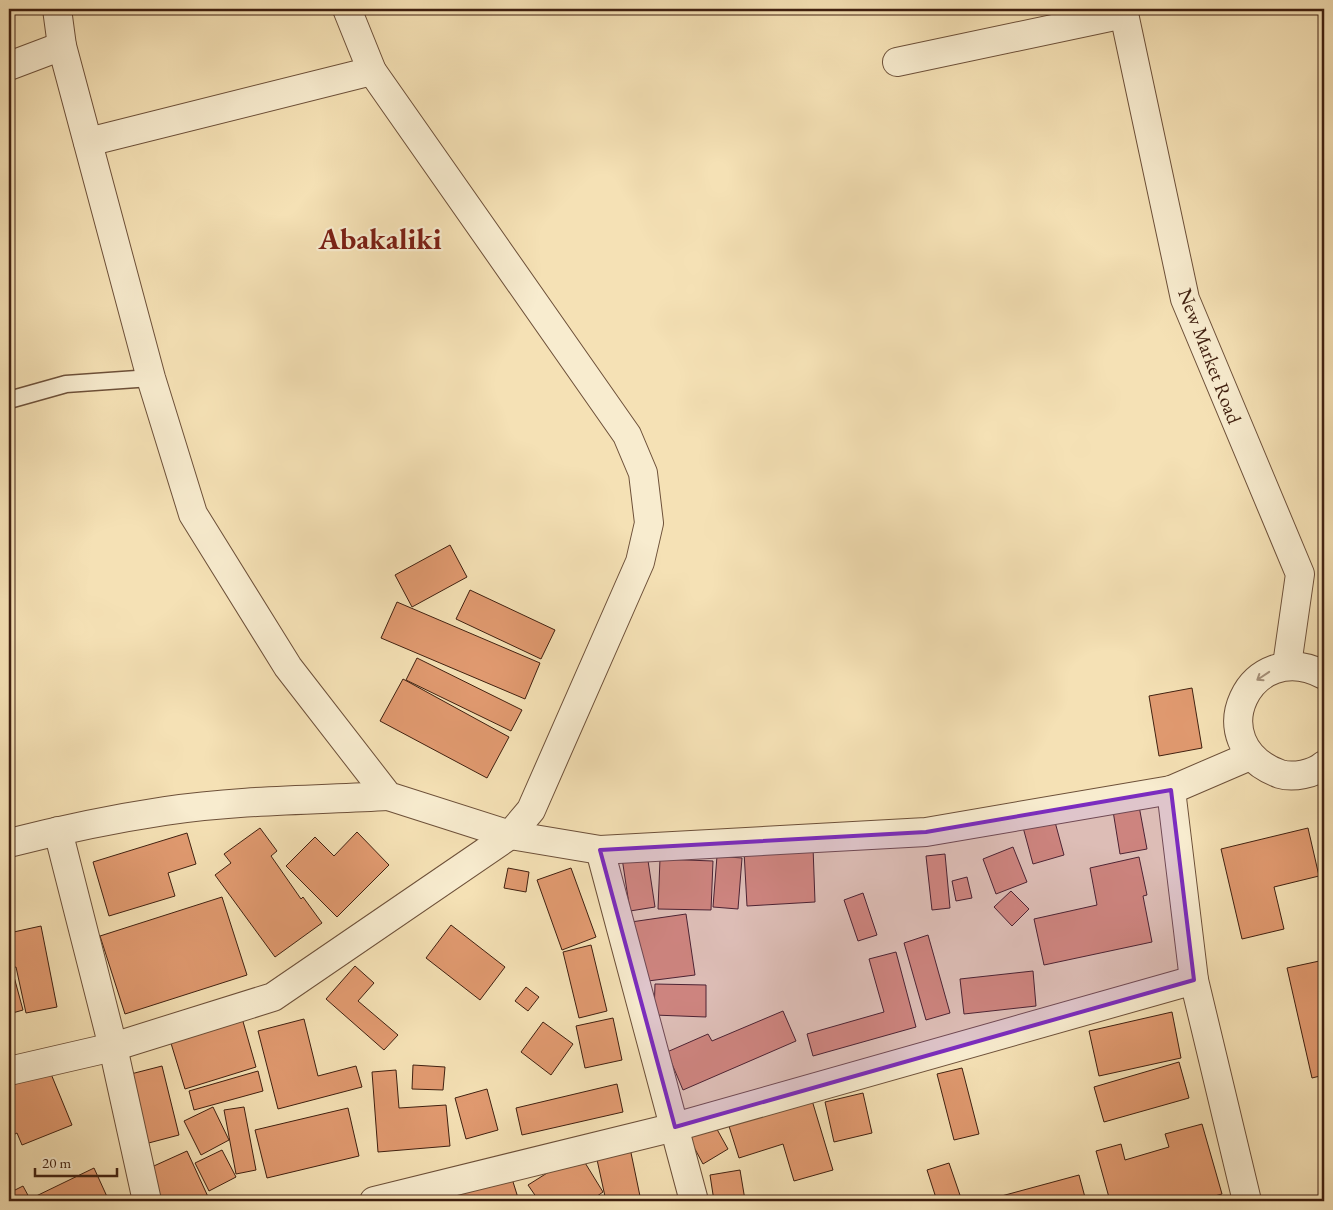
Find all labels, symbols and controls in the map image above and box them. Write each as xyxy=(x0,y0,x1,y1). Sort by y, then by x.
district label: Abakaliki xyxy=(317,219,442,258)
street label: New Market Road xyxy=(1172,285,1248,428)
one-way arrow xyxy=(1256,672,1270,682)
scale bar xyxy=(35,1145,118,1177)
text: 20 m xyxy=(42,1153,71,1172)

